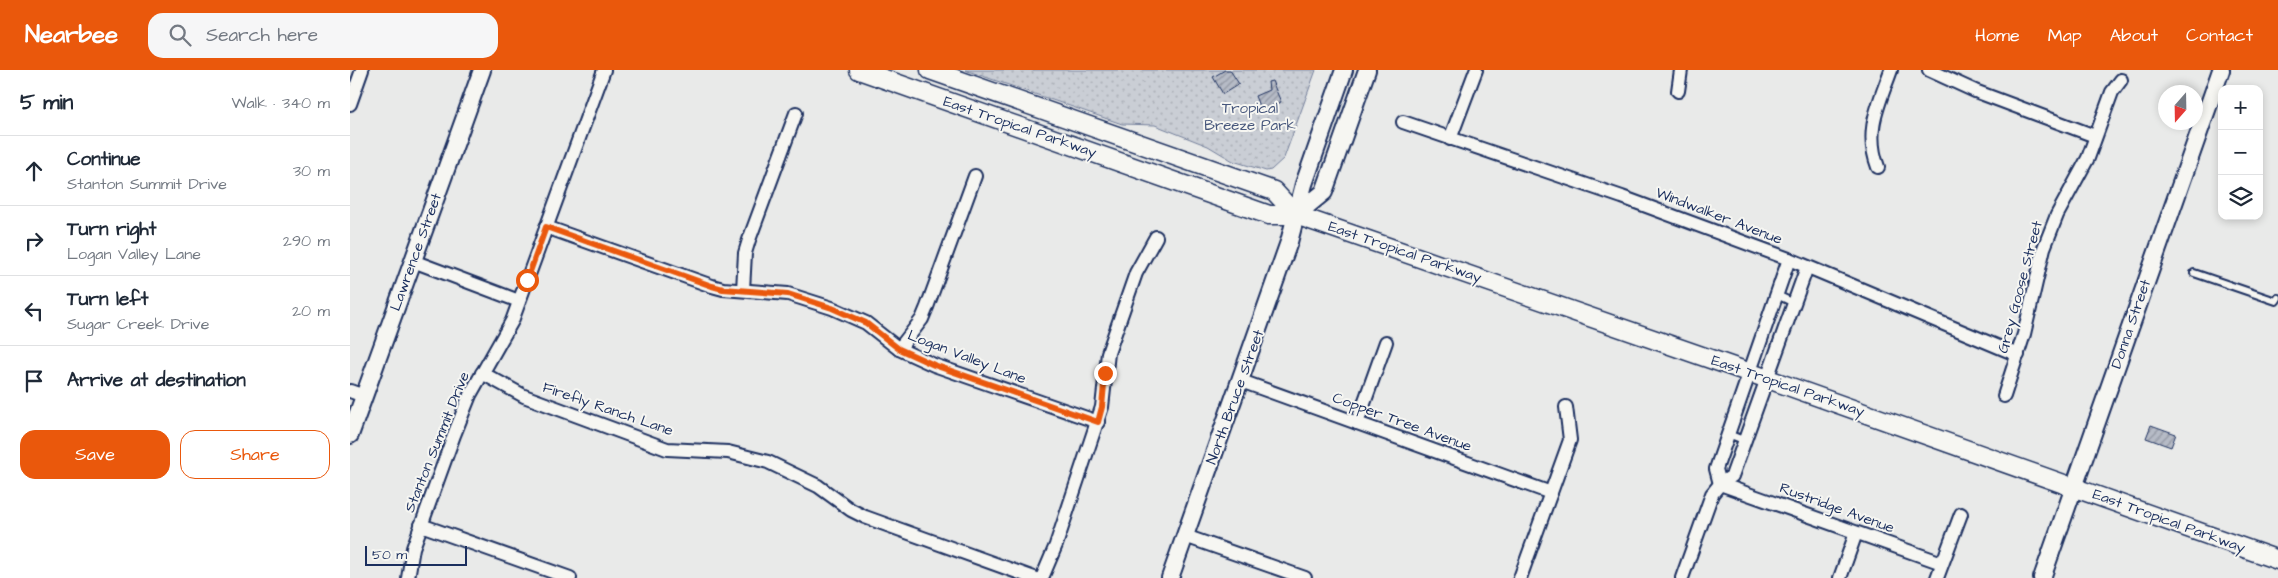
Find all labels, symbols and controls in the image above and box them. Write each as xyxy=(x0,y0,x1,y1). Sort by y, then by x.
search box xyxy=(148,13,498,58)
text: Nearbee xyxy=(25,18,118,52)
icon: search xyxy=(166,21,194,49)
text: Search here xyxy=(206,22,318,49)
text: Home xyxy=(1975,23,2020,48)
text: Map xyxy=(2048,23,2082,48)
text: About xyxy=(2110,23,2158,48)
text: Contact xyxy=(2186,23,2253,48)
north arrow xyxy=(2158,85,2203,130)
map controls xyxy=(2218,85,2263,220)
button: + xyxy=(2218,85,2263,130)
text: 5 min xyxy=(20,88,73,117)
street label: East Tropical Parkway xyxy=(940,91,1100,164)
text: Walk · 340 m xyxy=(231,92,330,114)
park label: Tropical Breeze Park xyxy=(1204,98,1296,136)
button: − xyxy=(2218,130,2263,175)
text: Continue xyxy=(67,146,141,173)
icon: ahead xyxy=(20,157,48,185)
text: 30 m xyxy=(293,160,330,182)
text: Stanton Summit Drive xyxy=(67,173,227,195)
button: layers xyxy=(2218,175,2263,220)
street label: Windwalker Avenue xyxy=(1653,182,1785,250)
street label: Lawrence Street xyxy=(385,190,447,314)
text: Turn right xyxy=(67,216,156,243)
street label: East Tropical Parkway xyxy=(1325,216,1485,289)
street label: Grey Goose Street xyxy=(1992,219,2049,356)
icon: right xyxy=(20,227,48,255)
text: 290 m xyxy=(283,230,330,252)
text: Logan Valley Lane xyxy=(67,243,201,265)
route start xyxy=(516,269,539,292)
street label: Donna Street xyxy=(2106,277,2156,371)
text: Turn left xyxy=(67,286,148,313)
icon: left xyxy=(20,297,48,325)
text: 20 m xyxy=(292,300,330,322)
text: Sugar Creek Drive xyxy=(67,313,209,335)
street label: Logan Valley Lane xyxy=(904,325,1029,390)
street label: North Bruce Street xyxy=(1201,327,1269,467)
street label: East Tropical Parkway xyxy=(1708,350,1868,423)
route end xyxy=(1094,362,1117,385)
icon: arrive xyxy=(20,367,48,395)
text: Arrive at destination xyxy=(67,367,246,394)
street label: Stanton Summit Drive xyxy=(399,369,475,515)
street label: Firefly Ranch Lane xyxy=(540,377,676,442)
street label: Copper Tree Avenue xyxy=(1329,387,1475,457)
button: Save xyxy=(20,430,170,479)
button: Share xyxy=(180,430,330,479)
street label: Rustridge Avenue xyxy=(1776,477,1897,539)
street label: East Tropical Parkway xyxy=(2089,484,2248,559)
scale bar xyxy=(365,543,468,566)
text: 50 m xyxy=(372,545,407,565)

